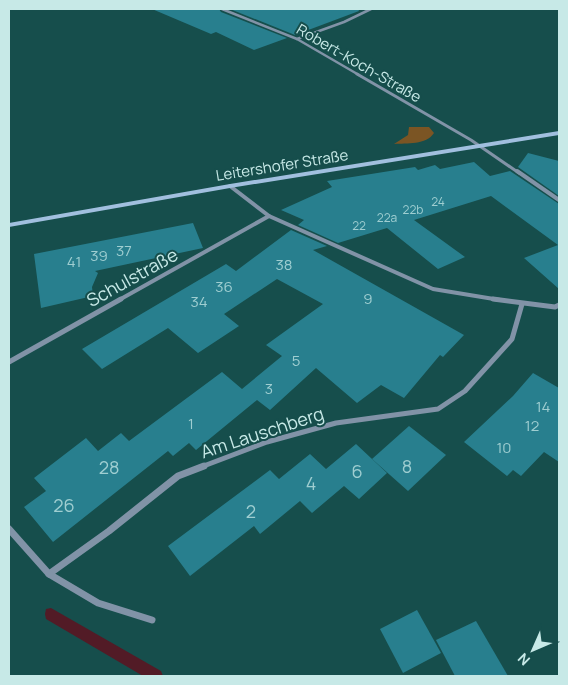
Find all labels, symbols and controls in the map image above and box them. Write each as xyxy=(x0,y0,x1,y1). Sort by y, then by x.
street label: Robert-Koch-Straße xyxy=(293,19,425,107)
street label: Leitershofer Straße xyxy=(214,144,350,186)
house number: 24 xyxy=(431,193,445,210)
house number: 22b xyxy=(403,201,423,218)
house number: 22a xyxy=(377,209,397,226)
house number: 22 xyxy=(352,217,366,234)
house number: 37 xyxy=(116,240,132,261)
street label: Schulstraße xyxy=(82,242,182,312)
house number: 39 xyxy=(90,245,108,266)
house number: 41 xyxy=(67,251,81,272)
house number: 38 xyxy=(275,254,293,275)
house number: 36 xyxy=(215,276,233,297)
house number: 9 xyxy=(363,288,373,309)
house number: 34 xyxy=(190,291,208,312)
house number: 5 xyxy=(292,350,300,371)
house number: 3 xyxy=(265,378,273,399)
house number: 14 xyxy=(536,396,550,417)
street label: Am Lauschberg xyxy=(197,401,327,463)
house number: 1 xyxy=(188,413,194,434)
house number: 12 xyxy=(525,415,539,436)
house number: 10 xyxy=(497,437,512,458)
house number: 8 xyxy=(402,454,412,478)
house number: 28 xyxy=(99,455,119,479)
house number: 6 xyxy=(351,459,363,483)
house number: 4 xyxy=(306,471,316,495)
house number: 26 xyxy=(53,493,75,517)
house number: 2 xyxy=(246,499,256,523)
north arrow xyxy=(508,625,558,675)
text: N xyxy=(513,649,534,670)

